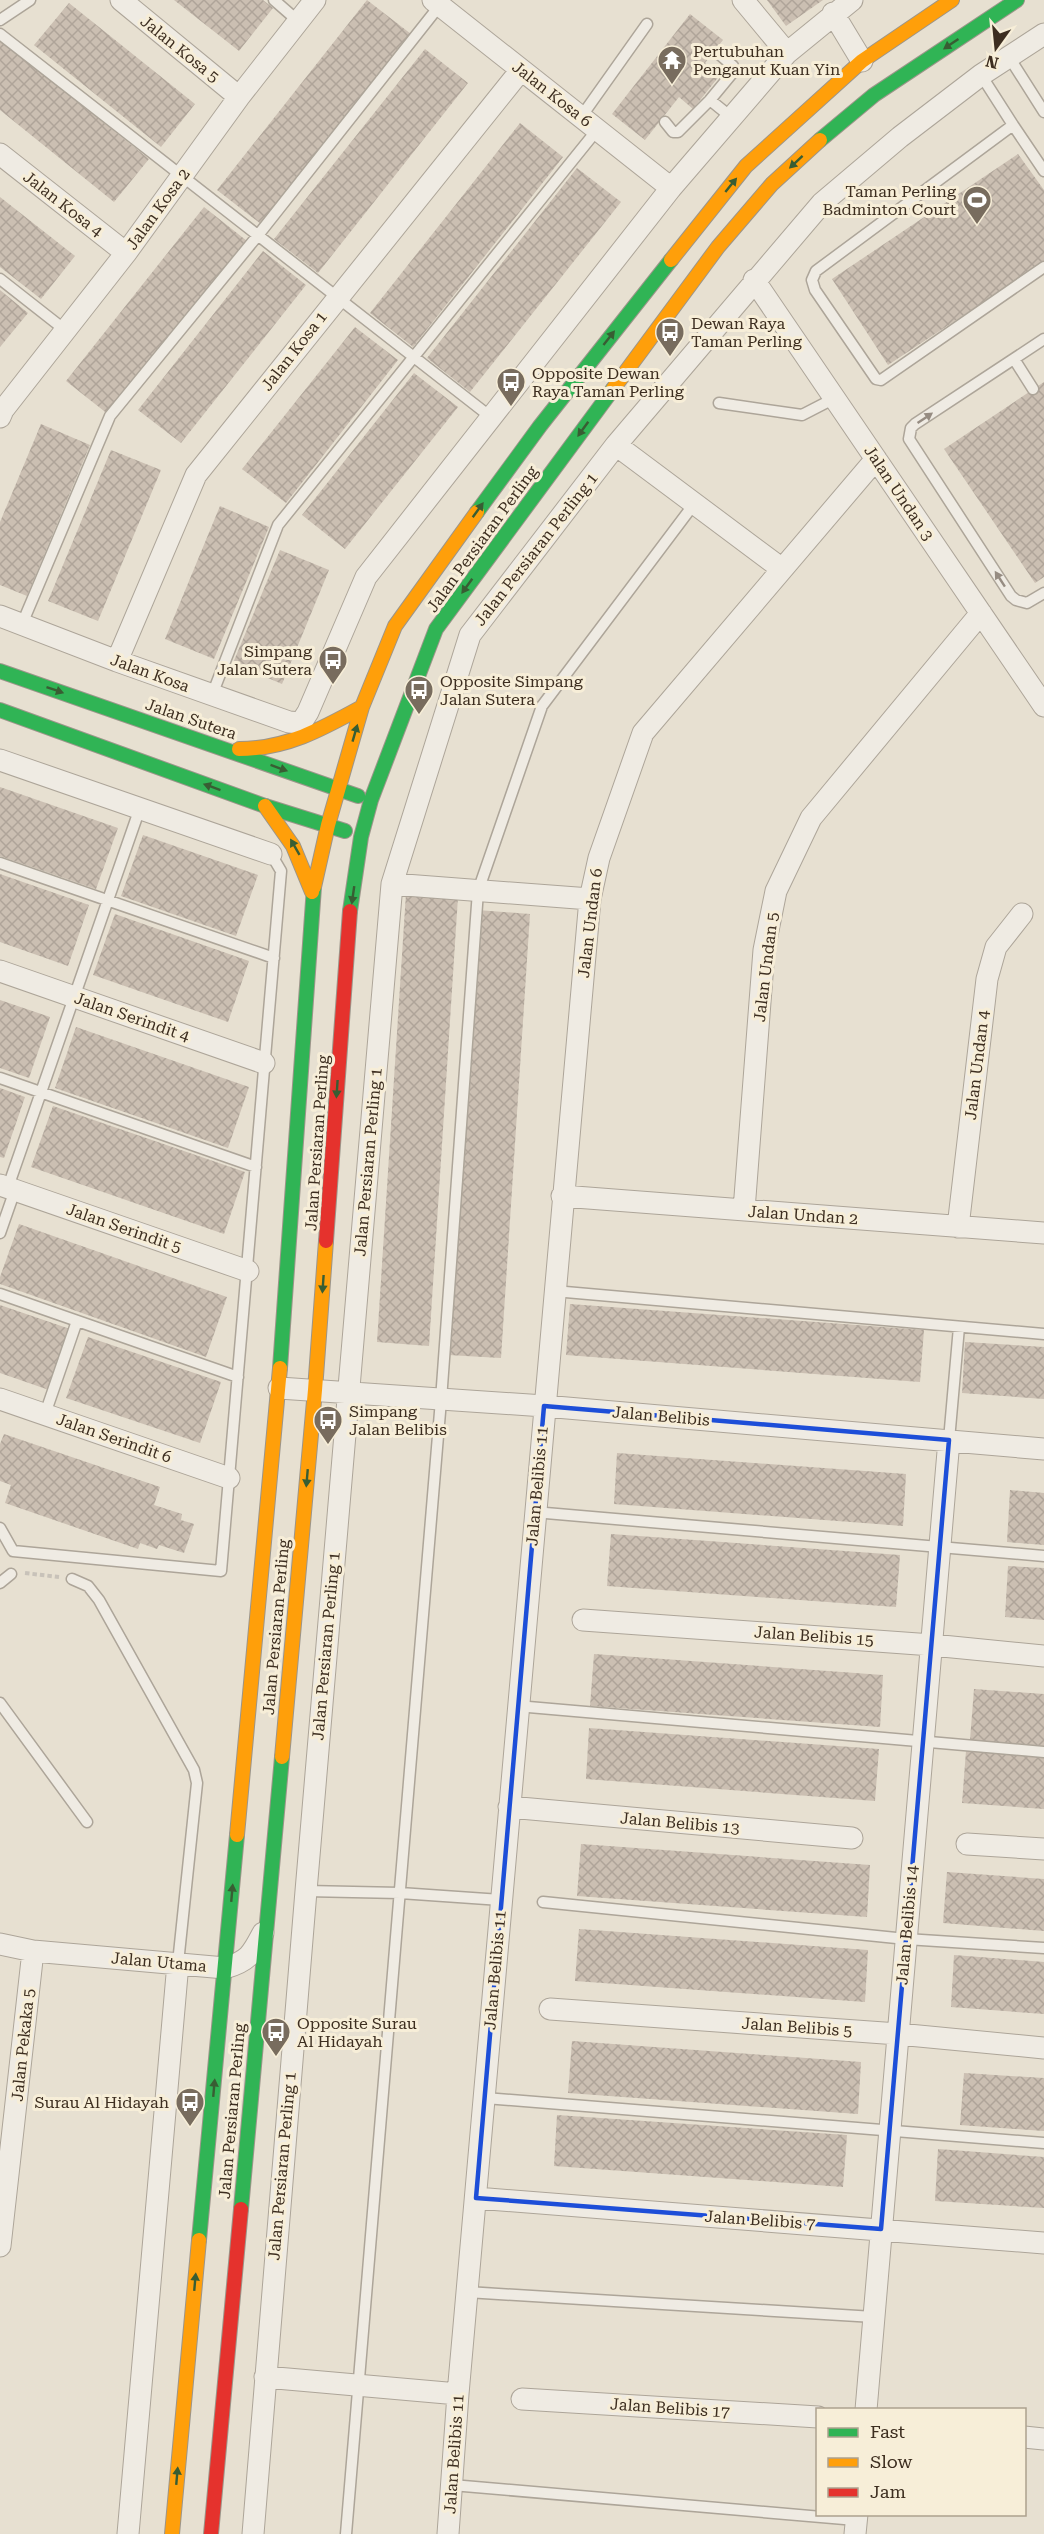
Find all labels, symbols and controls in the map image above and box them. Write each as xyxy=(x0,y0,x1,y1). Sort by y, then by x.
street label: Jalan Kosa 5 xyxy=(137,12,223,87)
north arrow xyxy=(966,18,1026,78)
one-way arrow xyxy=(943,38,959,50)
place label: Pertubuhan Penganut Kuan Yin xyxy=(693,42,840,79)
temple icon: Pertubuhan Penganut Kuan Yin xyxy=(656,44,688,86)
text: N xyxy=(984,51,1001,73)
street label: Jalan Kosa 6 xyxy=(508,57,596,131)
one-way arrow xyxy=(789,155,804,168)
street label: Jalan Kosa 2 xyxy=(122,165,194,253)
street label: Jalan Kosa 4 xyxy=(19,167,107,241)
one-way arrow xyxy=(724,177,737,193)
place label: Taman Perling Badminton Court xyxy=(822,182,957,219)
sports icon: Taman Perling Badminton Court xyxy=(961,184,993,226)
street label: Jalan Kosa 1 xyxy=(257,307,331,395)
place label: Dewan Raya Taman Perling xyxy=(691,314,803,351)
bus stop icon: Dewan Raya Taman Perling xyxy=(654,316,686,358)
one-way arrow xyxy=(603,330,616,346)
place label: Opposite Dewan Raya Taman Perling xyxy=(532,364,685,401)
bus stop icon: Opposite Dewan Raya Taman Perling xyxy=(495,366,527,408)
one-way arrow xyxy=(916,412,932,424)
one-way arrow xyxy=(577,420,589,436)
street label: Jalan Undan 3 xyxy=(860,442,938,544)
street label: Jalan Persiaran Perling xyxy=(423,461,542,616)
street label: Jalan Persiaran Perling 1 xyxy=(470,469,602,629)
one-way arrow xyxy=(472,502,484,518)
one-way arrow xyxy=(994,571,1006,587)
one-way arrow xyxy=(461,577,473,593)
place label: Simpang Jalan Sutera xyxy=(217,642,313,679)
bus stop icon: Simpang Jalan Sutera xyxy=(317,644,349,686)
street label: Jalan Kosa xyxy=(108,650,192,696)
place label: Opposite Simpang Jalan Sutera xyxy=(440,672,584,709)
bus stop icon: Opposite Simpang Jalan Sutera xyxy=(403,674,435,716)
one-way arrow xyxy=(46,685,64,695)
street label: Jalan Sutera xyxy=(143,695,239,744)
one-way arrow xyxy=(351,724,360,742)
one-way arrow xyxy=(270,764,288,773)
one-way arrow xyxy=(203,782,221,792)
one-way arrow xyxy=(289,839,300,855)
street label: Jalan Undan 6 xyxy=(574,867,606,979)
one-way arrow xyxy=(348,885,357,904)
street label: Jalan Undan 5 xyxy=(750,911,782,1023)
street label: Jalan Serindit 4 xyxy=(72,988,192,1046)
street label: Jalan Undan 4 xyxy=(961,1009,993,1121)
street label: Jalan Persiaran Perling xyxy=(301,1054,333,1232)
street label: Jalan Persiaran Perling 1 xyxy=(350,1067,386,1257)
one-way arrow xyxy=(333,1080,342,1099)
street label: Jalan Serindit 5 xyxy=(64,1199,184,1257)
street label: Jalan Undan 2 xyxy=(747,1202,859,1228)
one-way arrow xyxy=(318,1274,328,1293)
place label: Simpang Jalan Belibis xyxy=(349,1402,447,1439)
street label: Jalan Belibis xyxy=(611,1402,711,1430)
bus stop icon: Simpang Jalan Belibis xyxy=(312,1404,344,1446)
street label: Jalan Serindit 6 xyxy=(54,1409,174,1467)
street label: Jalan Belibis 11 xyxy=(522,1425,552,1547)
one-way arrow xyxy=(302,1468,312,1487)
street label: Jalan Persiaran Perling xyxy=(259,1538,293,1716)
street label: Jalan Persiaran Perling 1 xyxy=(308,1551,344,1741)
street label: Jalan Belibis 15 xyxy=(754,1622,874,1650)
street label: Jalan Belibis 13 xyxy=(619,1808,741,1838)
street label: Jalan Belibis 14 xyxy=(892,1864,922,1986)
one-way arrow xyxy=(227,1884,237,1903)
street label: Jalan Belibis 11 xyxy=(480,1909,510,2031)
street label: Jalan Utama xyxy=(110,1948,208,1976)
street label: Jalan Pekaka 5 xyxy=(8,1988,38,2102)
place label: Opposite Surau Al Hidayah xyxy=(297,2014,417,2051)
street label: Jalan Belibis 5 xyxy=(741,2014,853,2040)
bus stop icon: Opposite Surau Al Hidayah xyxy=(260,2016,292,2058)
street label: Jalan Persiaran Perling xyxy=(215,2022,249,2200)
street label: Jalan Persiaran Perling 1 xyxy=(264,2071,300,2261)
one-way arrow xyxy=(209,2078,219,2097)
bus stop icon: Surau Al Hidayah xyxy=(174,2086,206,2128)
place label: Surau Al Hidayah xyxy=(34,2093,169,2112)
street label: Jalan Belibis 7 xyxy=(704,2207,816,2233)
one-way arrow xyxy=(190,2272,200,2291)
street label: Jalan Belibis 11 xyxy=(440,2394,468,2514)
street label: Jalan Belibis 17 xyxy=(610,2394,730,2422)
legend xyxy=(816,2408,1026,2516)
text: Fast xyxy=(870,2421,905,2442)
text: Slow xyxy=(870,2451,912,2472)
one-way arrow xyxy=(172,2466,182,2485)
text: Jam xyxy=(870,2481,906,2502)

